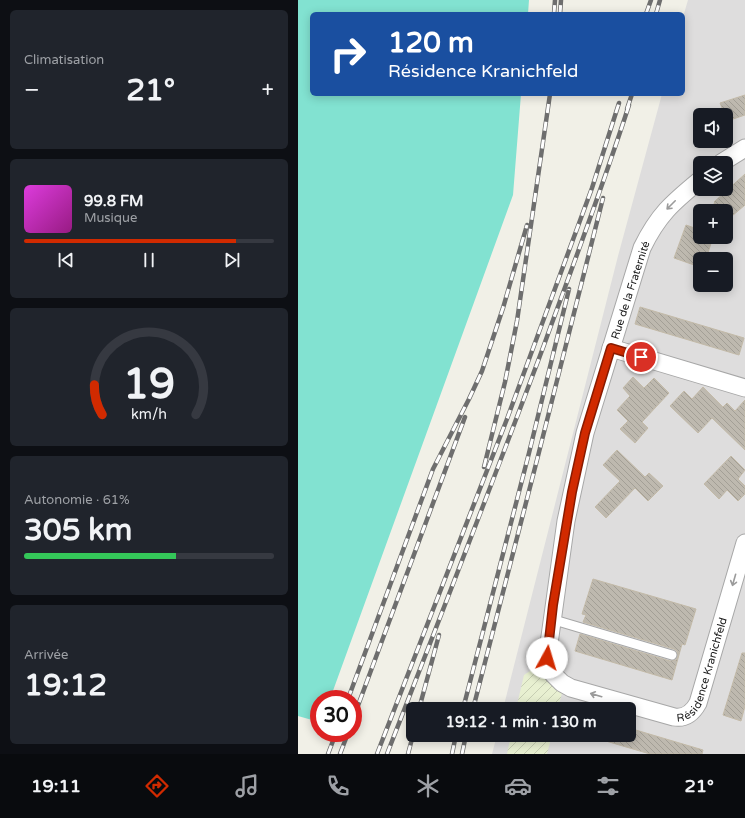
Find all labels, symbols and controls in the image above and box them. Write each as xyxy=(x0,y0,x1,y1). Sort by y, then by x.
text: 120 m xyxy=(388,26,474,60)
icon: right xyxy=(322,28,374,80)
text: Climatisation xyxy=(24,52,104,68)
text: Résidence Kranichfeld xyxy=(388,60,578,82)
text: 21° xyxy=(126,72,175,109)
text: − xyxy=(24,77,40,103)
text: + xyxy=(262,77,274,103)
map controls xyxy=(693,108,733,292)
button: sound xyxy=(693,108,733,148)
button: layers xyxy=(693,156,733,196)
text: 99.8 FM xyxy=(84,192,144,210)
one-way arrow xyxy=(666,200,676,210)
button: + xyxy=(693,204,733,244)
text: Musique xyxy=(84,210,137,226)
street label: Rue de la Fraternité xyxy=(608,239,652,341)
icon: previous xyxy=(55,249,77,271)
icon: pause xyxy=(138,249,160,271)
icon: next xyxy=(221,249,243,271)
button: − xyxy=(693,252,733,292)
pin xyxy=(624,340,658,374)
icon: arrive xyxy=(630,346,652,368)
text: 19 xyxy=(123,360,175,410)
text: km/h xyxy=(131,406,167,423)
text: Autonomie · 61% xyxy=(24,492,130,508)
text: 305 km xyxy=(24,512,132,549)
one-way arrow xyxy=(730,573,737,586)
street label: Résidence Kranichfeld xyxy=(676,616,730,725)
position arrow xyxy=(526,637,568,679)
text: Arrivée xyxy=(24,647,68,663)
text: 19:12 xyxy=(24,667,107,704)
speed limit sign: 30 xyxy=(310,690,362,742)
one-way arrow xyxy=(590,691,603,699)
text: 19:12 · 1 min · 130 m xyxy=(446,713,596,731)
icon: directions xyxy=(143,772,171,800)
icon: music xyxy=(233,772,261,800)
icon: phone xyxy=(324,772,352,800)
icon: climate xyxy=(414,772,442,800)
icon: car xyxy=(504,772,532,800)
icon: filters xyxy=(594,772,622,800)
text: 19:11 xyxy=(31,775,81,797)
text: 21° xyxy=(684,775,714,797)

